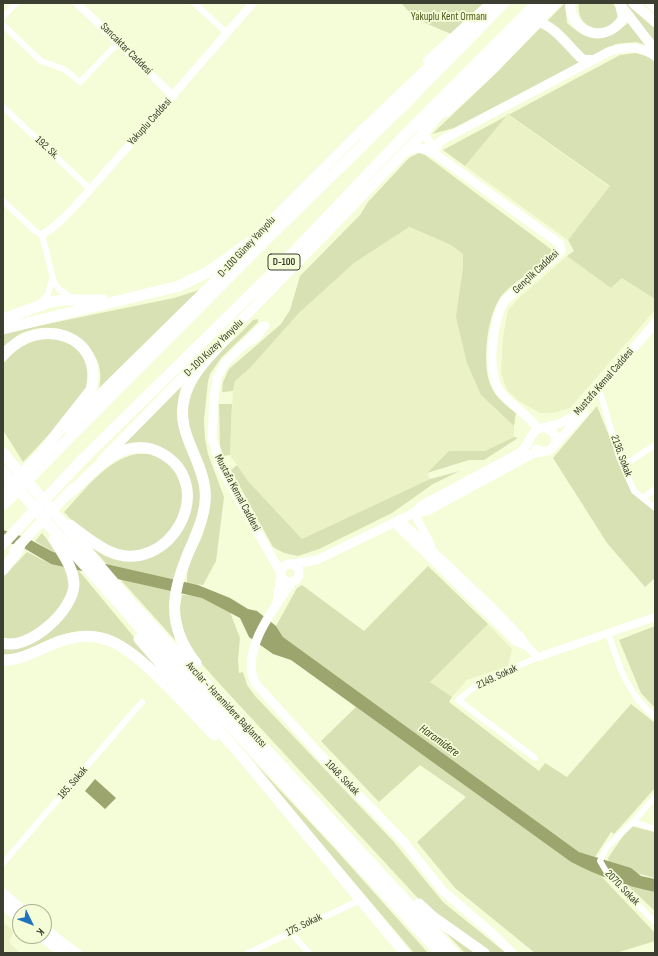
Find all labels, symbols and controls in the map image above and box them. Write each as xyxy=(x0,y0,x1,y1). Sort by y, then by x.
park label: Yakuplu Kent Ormanı xyxy=(411,10,487,24)
street label: Sancaktar Caddesi xyxy=(97,20,155,78)
street label: Yakuplu Caddesi xyxy=(125,96,175,148)
street label: 192. Sk. xyxy=(32,134,62,162)
street label: D-100 Güney Yanyolu xyxy=(215,214,279,280)
street label: Gençlik Caddesi xyxy=(510,247,562,297)
road number: D-100 xyxy=(268,254,300,270)
street label: D-100 Kuzey Yanyolu xyxy=(182,317,246,379)
street label: Mustafa Kemal Caddesi xyxy=(571,346,637,418)
street label: 2136. Sokak xyxy=(607,433,635,479)
street label: Mustafa Kemal Caddesi xyxy=(211,452,263,534)
street label: Avcılar - Haramidere Bağlantısı xyxy=(183,659,269,751)
street label: 2149. Sokak xyxy=(475,662,519,692)
water label: Haramidere xyxy=(416,722,462,760)
street label: 1048. Sokak xyxy=(322,758,362,798)
street label: 185. Sokak xyxy=(55,764,91,802)
street label: 2070. Sokak xyxy=(602,868,642,908)
north arrow xyxy=(12,904,52,944)
street label: 175. Sokak xyxy=(284,911,324,939)
text: K xyxy=(34,925,47,938)

